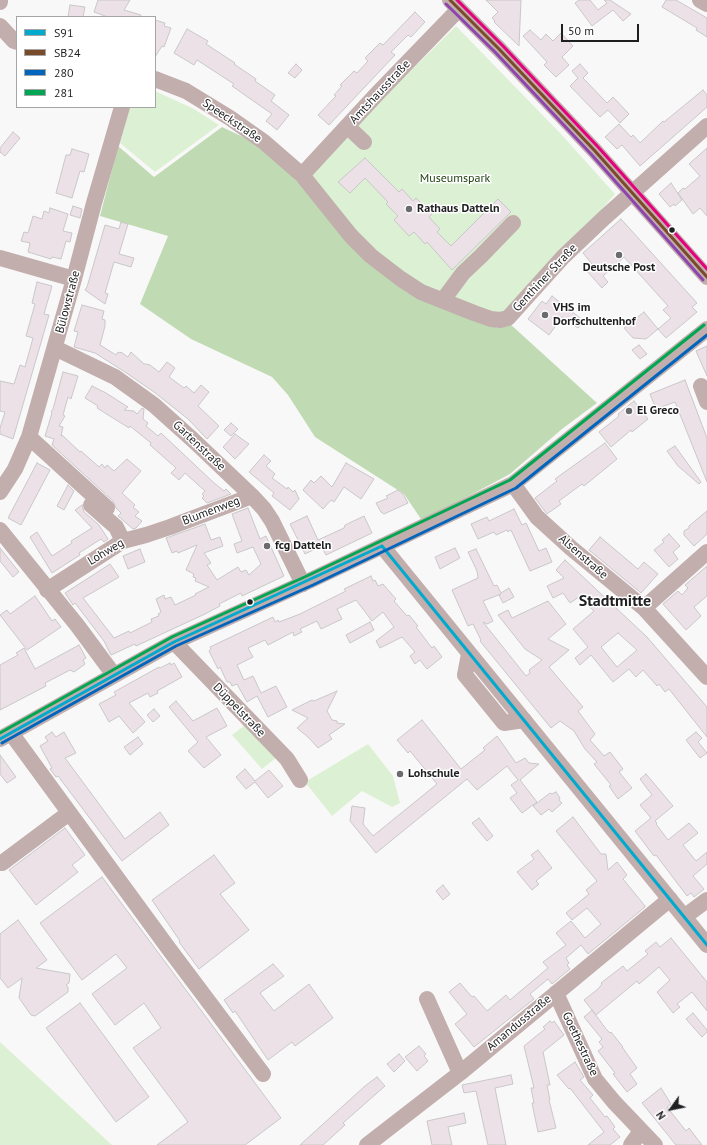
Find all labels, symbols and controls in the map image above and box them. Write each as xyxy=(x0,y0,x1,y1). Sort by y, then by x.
legend xyxy=(16,16,156,108)
scale bar xyxy=(563,16,641,42)
text: 50 m xyxy=(568,23,594,38)
text: S91 xyxy=(54,25,73,40)
text: SB24 xyxy=(54,45,80,60)
street label: Amtshausstraße xyxy=(347,57,413,127)
text: 280 xyxy=(54,65,74,80)
text: 281 xyxy=(54,85,74,100)
street label: Speeckstraße xyxy=(200,96,264,146)
park label: Museumspark xyxy=(420,172,490,186)
place label: Rathaus Datteln xyxy=(417,202,500,216)
marker: Rathaus Datteln xyxy=(404,204,414,214)
unlabelled marker xyxy=(667,225,677,235)
street label: Genthiner Straße xyxy=(510,241,580,315)
marker: Deutsche Post xyxy=(614,250,624,260)
place label: Deutsche Post xyxy=(583,261,655,275)
street label: Bülowstraße xyxy=(53,269,83,335)
place label: VHS im Dorfschultenhof xyxy=(553,301,636,329)
marker: VHS im Dorfschultenhof xyxy=(540,310,550,320)
place label: El Greco xyxy=(637,404,679,418)
marker: El Greco xyxy=(624,406,634,416)
street label: Gartenstraße xyxy=(170,418,228,474)
street label: Blumenweg xyxy=(180,493,242,529)
street label: Alsenstraße xyxy=(555,532,611,582)
street label: Lohweg xyxy=(85,536,127,568)
place label: fcg Datteln xyxy=(275,539,331,553)
marker: fcg Datteln xyxy=(262,541,272,551)
district label: Stadtmitte xyxy=(579,591,651,611)
unlabelled marker xyxy=(245,597,255,607)
street label: Düppelstraße xyxy=(210,680,268,740)
place label: Lohschule xyxy=(408,767,460,781)
marker: Lohschule xyxy=(395,769,405,779)
street label: Amandusstraße xyxy=(484,992,554,1054)
street label: Goethestraße xyxy=(559,1010,601,1078)
north arrow xyxy=(651,1089,691,1129)
text: N xyxy=(653,1109,669,1122)

